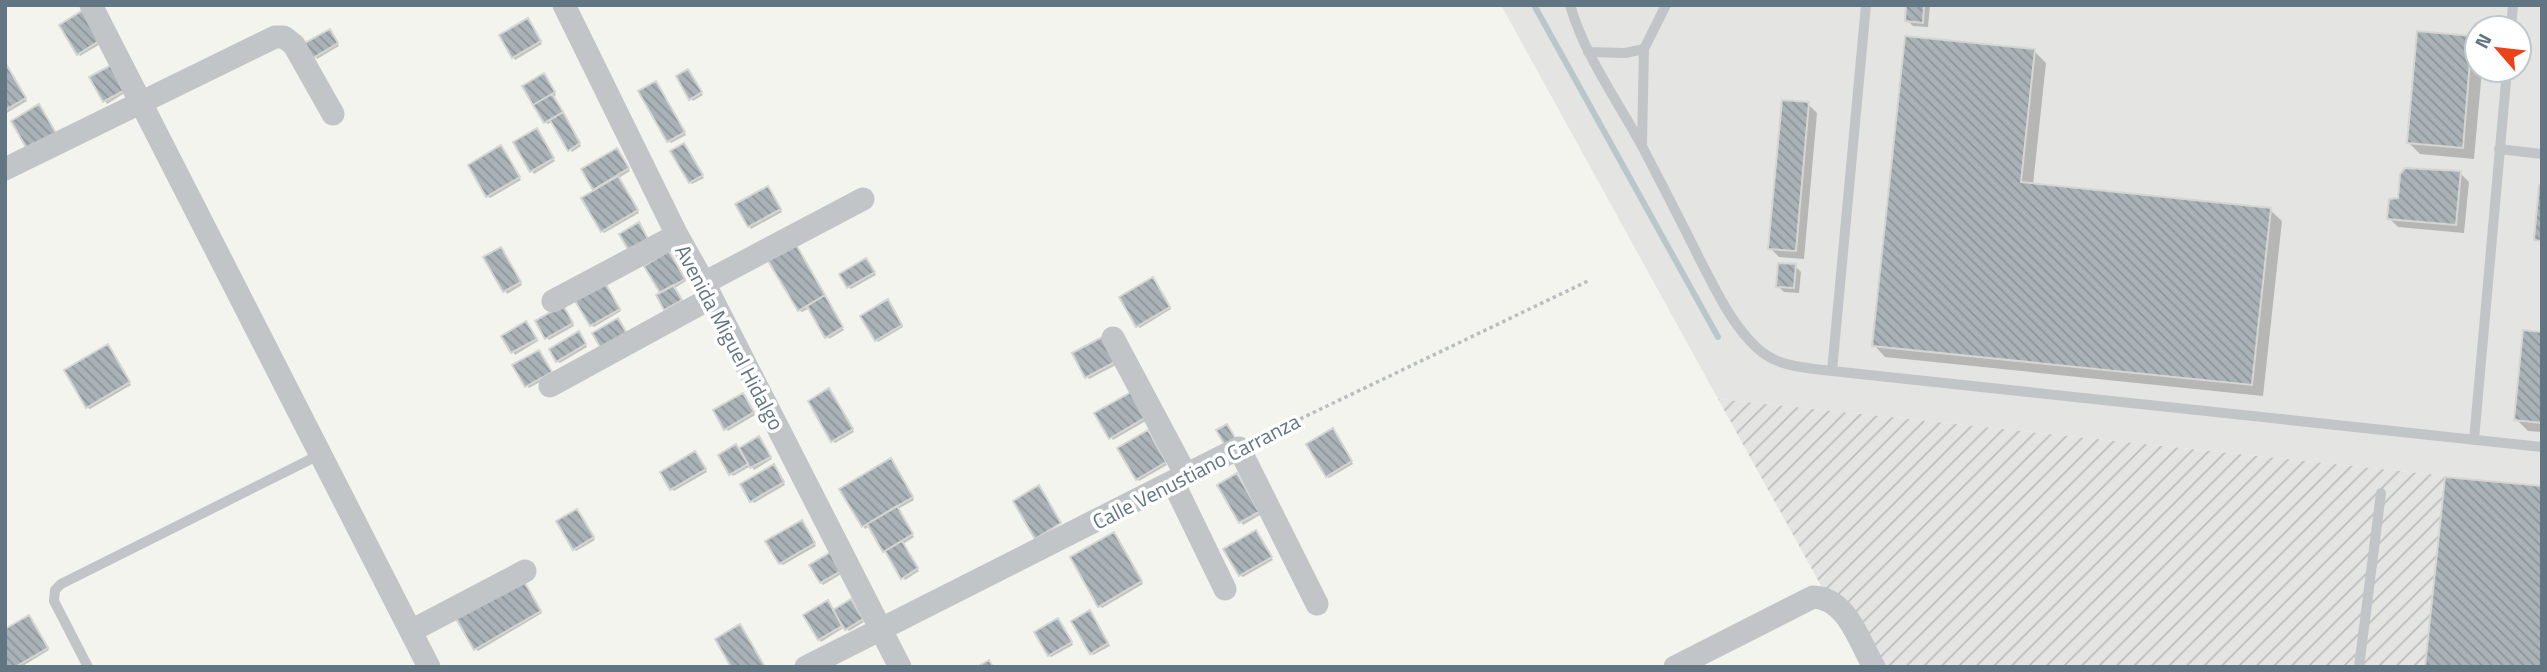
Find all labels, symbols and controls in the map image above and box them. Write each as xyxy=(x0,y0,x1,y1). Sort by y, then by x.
north arrow xyxy=(2463,14,2533,84)
text: N xyxy=(2467,28,2498,53)
street label: Avenida Miguel Hidalgo xyxy=(667,238,793,436)
street label: Calle Venustiano Carranza xyxy=(1087,405,1306,537)

